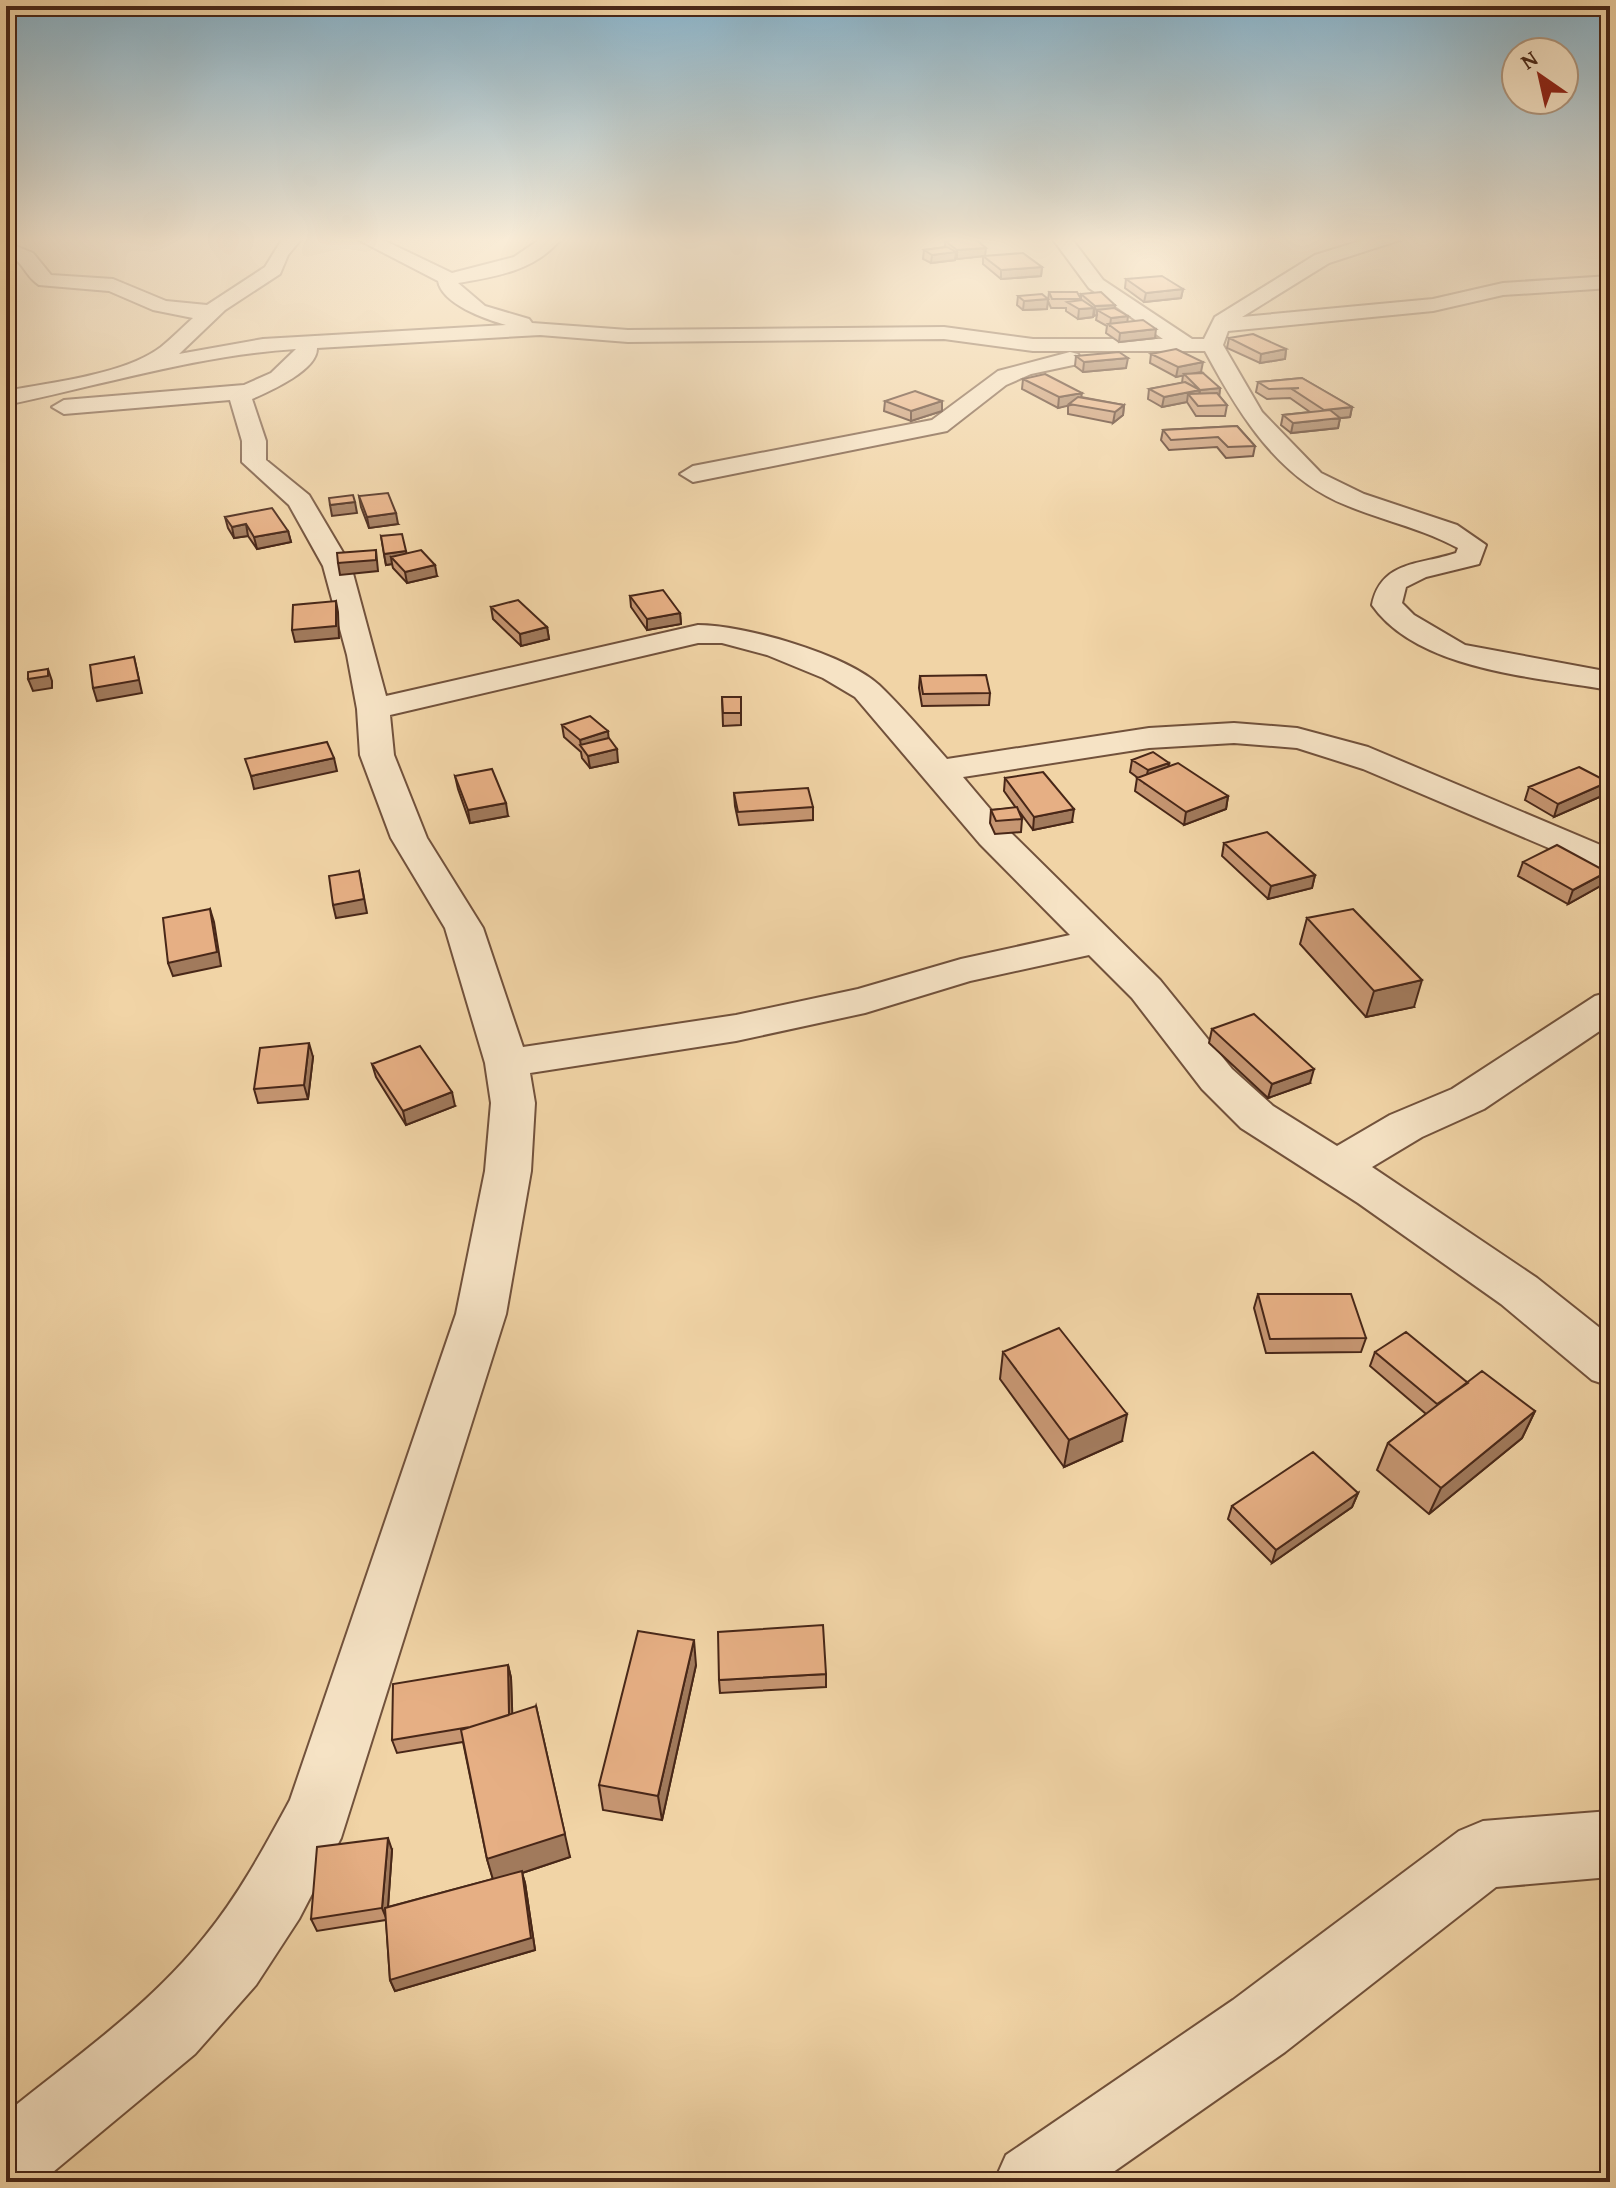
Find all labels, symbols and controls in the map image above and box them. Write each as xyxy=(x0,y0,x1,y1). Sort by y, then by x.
north arrow xyxy=(1500,36,1580,116)
text: N xyxy=(1514,42,1544,77)

